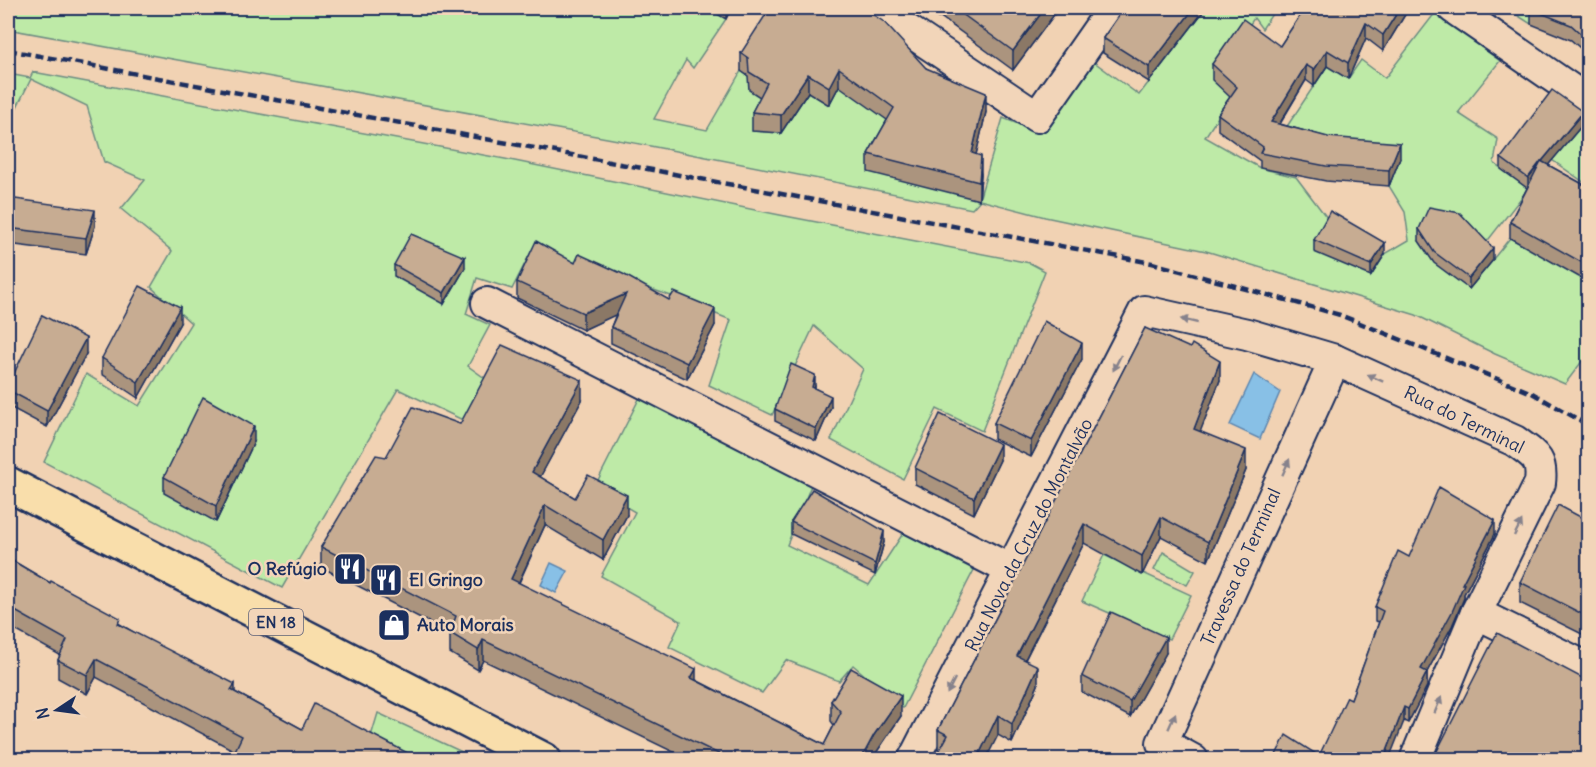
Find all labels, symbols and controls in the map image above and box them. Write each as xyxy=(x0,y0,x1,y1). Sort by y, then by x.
one-way arrow xyxy=(1179,316,1198,325)
one-way arrow xyxy=(1112,354,1122,371)
one-way arrow xyxy=(1366,373,1383,382)
street label: Rua do Terminal xyxy=(1400,380,1528,459)
street label: Rua Nova da Cruz do Montalvão xyxy=(960,414,1098,655)
one-way arrow xyxy=(1282,458,1291,475)
street label: Travessa do Terminal xyxy=(1196,485,1286,649)
one-way arrow xyxy=(1513,519,1523,537)
restaurant icon: O Refúgio xyxy=(332,551,368,587)
place label: O Refúgio xyxy=(247,557,327,580)
restaurant icon: El Gringo xyxy=(368,562,404,598)
place label: El Gringo xyxy=(409,568,483,591)
shop icon: Auto Morais xyxy=(376,607,412,643)
road number: EN 18 xyxy=(249,609,303,635)
place label: Auto Morais xyxy=(417,613,514,636)
one-way arrow xyxy=(946,677,956,694)
north arrow xyxy=(27,680,87,740)
one-way arrow xyxy=(1433,696,1443,714)
text: N xyxy=(31,706,53,721)
one-way arrow xyxy=(1167,712,1177,730)

